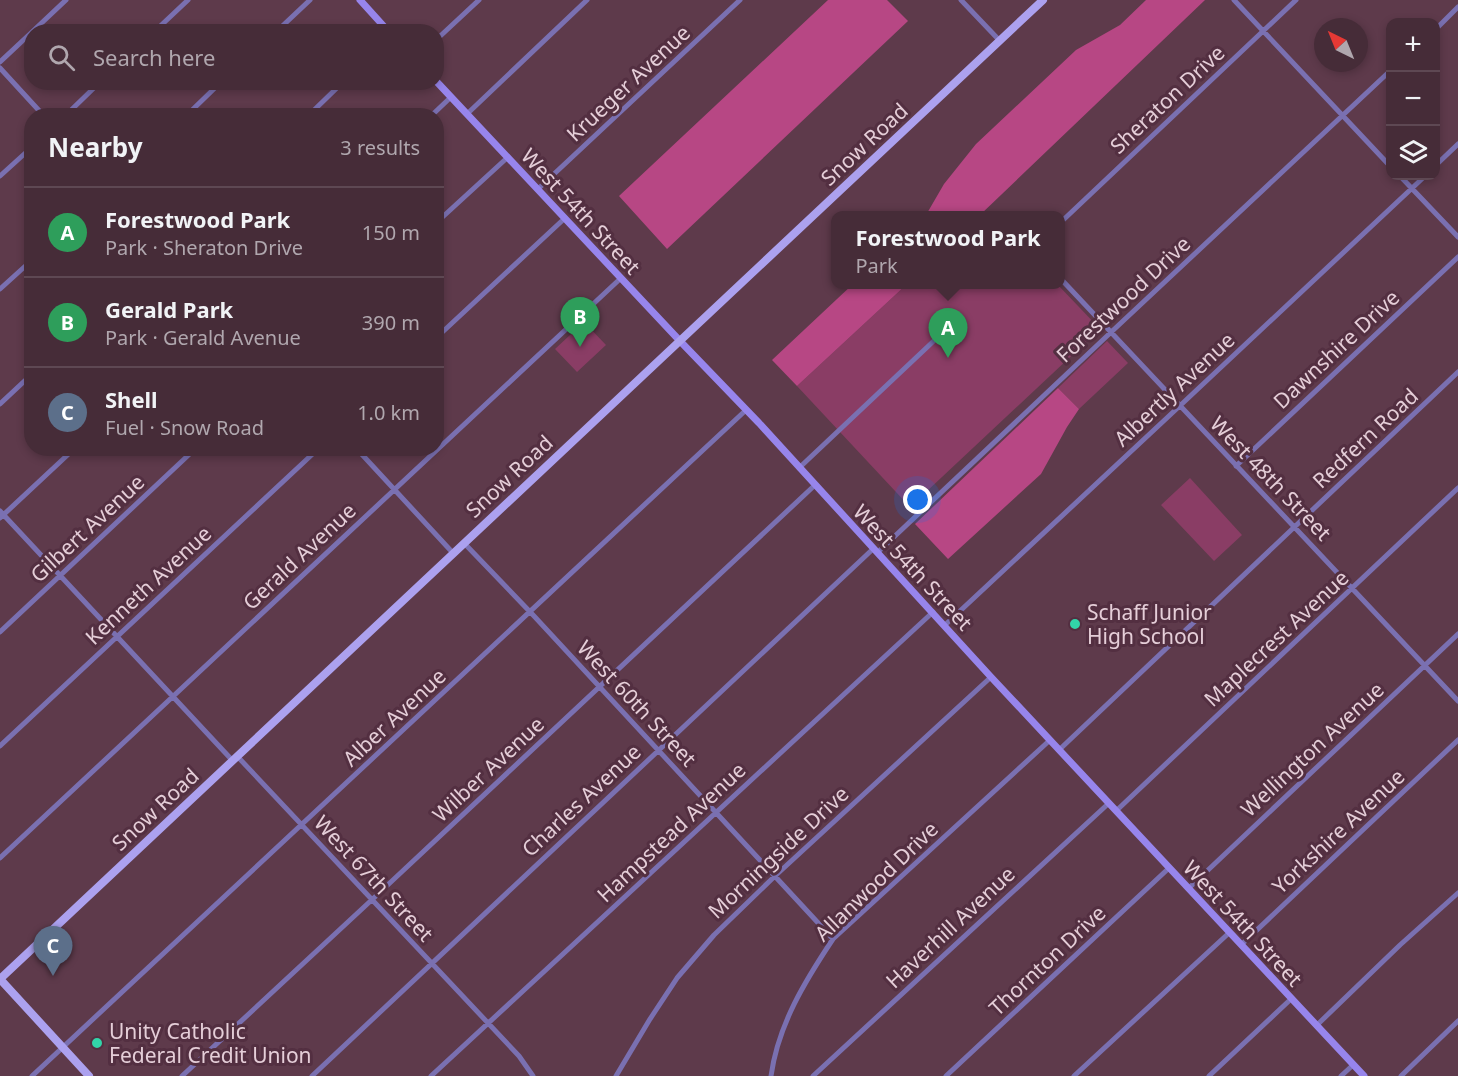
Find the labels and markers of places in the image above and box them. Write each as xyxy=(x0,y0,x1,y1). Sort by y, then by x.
pin: B xyxy=(560,298,600,347)
pin: A xyxy=(928,308,968,358)
place label: Schaff Junior High School xyxy=(1087,598,1212,650)
marker: Schaff Junior High School xyxy=(1068,617,1082,631)
pin: C xyxy=(34,926,72,976)
place label: Unity Catholic Federal Credit Union xyxy=(109,1017,312,1069)
marker: Unity Catholic Federal Credit Union xyxy=(90,1036,104,1050)

